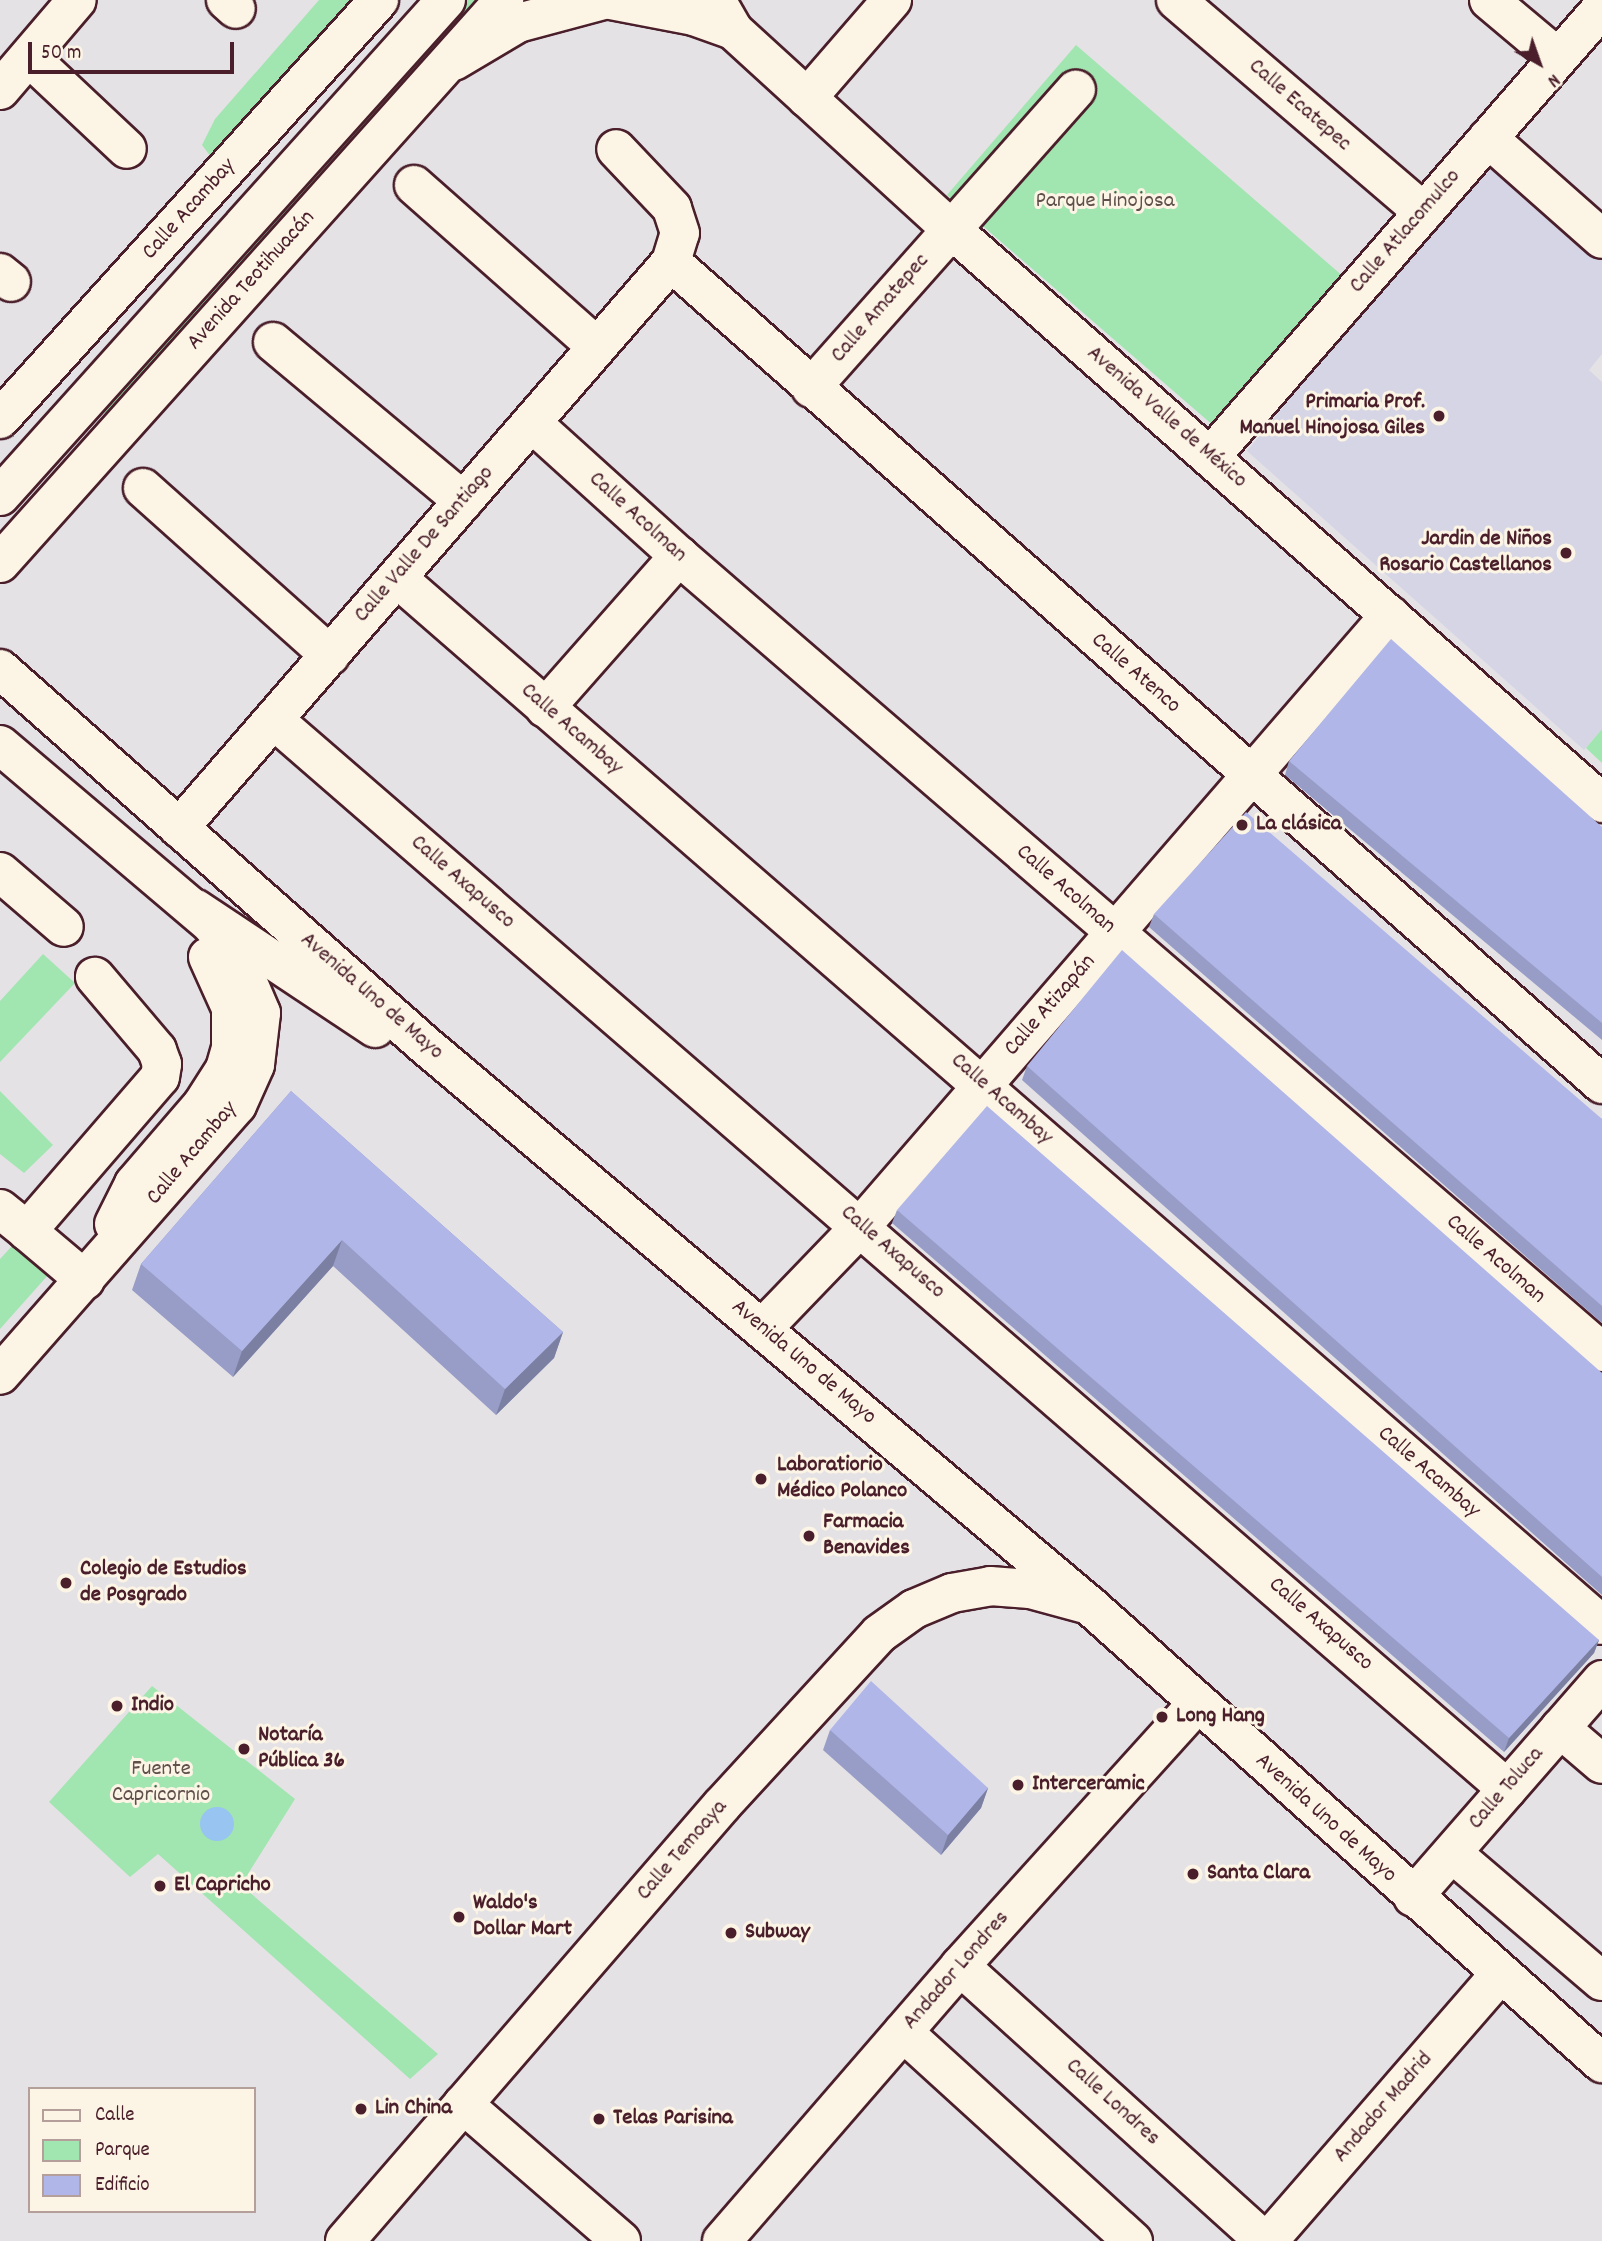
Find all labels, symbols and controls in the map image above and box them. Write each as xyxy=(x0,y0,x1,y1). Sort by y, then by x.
scale bar xyxy=(32,28,238,72)
north arrow xyxy=(1504,28,1574,98)
text: 50 m xyxy=(41,39,81,69)
street label: Calle Ecatepec xyxy=(1242,54,1356,158)
text: N xyxy=(1541,66,1565,93)
street label: Calle Acambay xyxy=(137,154,243,266)
street label: Calle Atlacomulco xyxy=(1344,164,1468,300)
park label: Parque Hinojosa xyxy=(1036,188,1174,216)
street label: Avenida Teotihuacán xyxy=(182,205,322,357)
street label: Calle Amatepec xyxy=(826,249,936,369)
street label: Avenida Valle de México xyxy=(1080,341,1252,495)
place label: Primaria Prof. Manuel Hinojosa Giles xyxy=(1239,389,1425,443)
marker: Primaria Prof. Manuel Hinojosa Giles xyxy=(1431,408,1447,424)
street label: Calle Valle De Santiago xyxy=(349,461,501,629)
street label: Calle Acolman xyxy=(582,467,692,569)
place label: Jardin de Niños Rosario Castellanos xyxy=(1379,526,1552,580)
marker: Jardin de Niños Rosario Castellanos xyxy=(1558,545,1574,561)
street label: Calle Atenco xyxy=(1085,628,1185,720)
street label: Calle Acambay xyxy=(514,678,628,782)
place label: La clásica xyxy=(1256,811,1342,839)
marker: La clásica xyxy=(1234,817,1250,833)
street label: Calle Axapusco xyxy=(404,830,520,936)
street label: Calle Acolman xyxy=(1009,839,1121,941)
street label: Avenida Uno de Mayo xyxy=(294,927,448,1067)
street label: Calle Atizapán xyxy=(999,949,1103,1063)
street label: Calle Acambay xyxy=(944,1048,1058,1152)
street label: Calle Acambay xyxy=(142,1097,244,1211)
street label: Calle Axapusco xyxy=(834,1200,950,1306)
street label: Calle Acolman xyxy=(1439,1209,1551,1311)
street label: Avenida Uno de Mayo xyxy=(725,1294,881,1432)
street label: Calle Acambay xyxy=(1371,1421,1485,1525)
place label: Laboratiorio Médico Polanco xyxy=(777,1452,907,1506)
marker: Laboratiorio Médico Polanco xyxy=(751,1469,771,1489)
place label: Farmacia Benavides xyxy=(823,1509,910,1563)
marker: Farmacia Benavides xyxy=(801,1528,817,1544)
place label: Colegio de Estudios de Posgrado xyxy=(80,1556,247,1610)
street label: Calle Axapusco xyxy=(1262,1572,1378,1678)
marker: Colegio de Estudios de Posgrado xyxy=(58,1575,74,1591)
place label: Indio xyxy=(131,1692,174,1720)
marker: Indio xyxy=(109,1698,125,1714)
place label: Long Hang xyxy=(1176,1703,1265,1731)
marker: Long Hang xyxy=(1154,1709,1170,1725)
place label: Notaría Pública 36 xyxy=(258,1722,345,1776)
marker: Notaría Pública 36 xyxy=(236,1741,252,1757)
street label: Calle Toluca xyxy=(1463,1742,1551,1836)
street label: Avenida Uno de Mayo xyxy=(1248,1748,1402,1890)
park label: Fuente Capricornio xyxy=(112,1756,210,1810)
place label: Interceramic xyxy=(1032,1771,1145,1799)
marker: Interceramic xyxy=(1010,1777,1026,1793)
street label: Calle Temoaya xyxy=(632,1795,734,1907)
place label: Santa Clara xyxy=(1207,1860,1310,1888)
marker: Santa Clara xyxy=(1185,1866,1201,1882)
place label: El Capricho xyxy=(174,1872,271,1900)
marker: El Capricho xyxy=(152,1878,168,1894)
place label: Waldo's Dollar Mart xyxy=(473,1890,572,1944)
street label: Andador Londres xyxy=(898,1906,1016,2036)
marker: Waldo's Dollar Mart xyxy=(451,1909,467,1925)
place label: Subway xyxy=(745,1919,810,1947)
marker: Subway xyxy=(723,1925,739,1941)
street label: Andador Madrid xyxy=(1328,2047,1440,2169)
street label: Calle Londres xyxy=(1059,2053,1165,2153)
legend xyxy=(28,2087,256,2213)
place label: Lin China xyxy=(375,2095,452,2123)
text: Calle xyxy=(95,2101,134,2131)
marker: Lin China xyxy=(353,2101,369,2117)
place label: Telas Parisina xyxy=(613,2105,733,2133)
marker: Telas Parisina xyxy=(591,2111,607,2127)
text: Parque xyxy=(95,2136,150,2166)
text: Edificio xyxy=(95,2171,150,2201)

